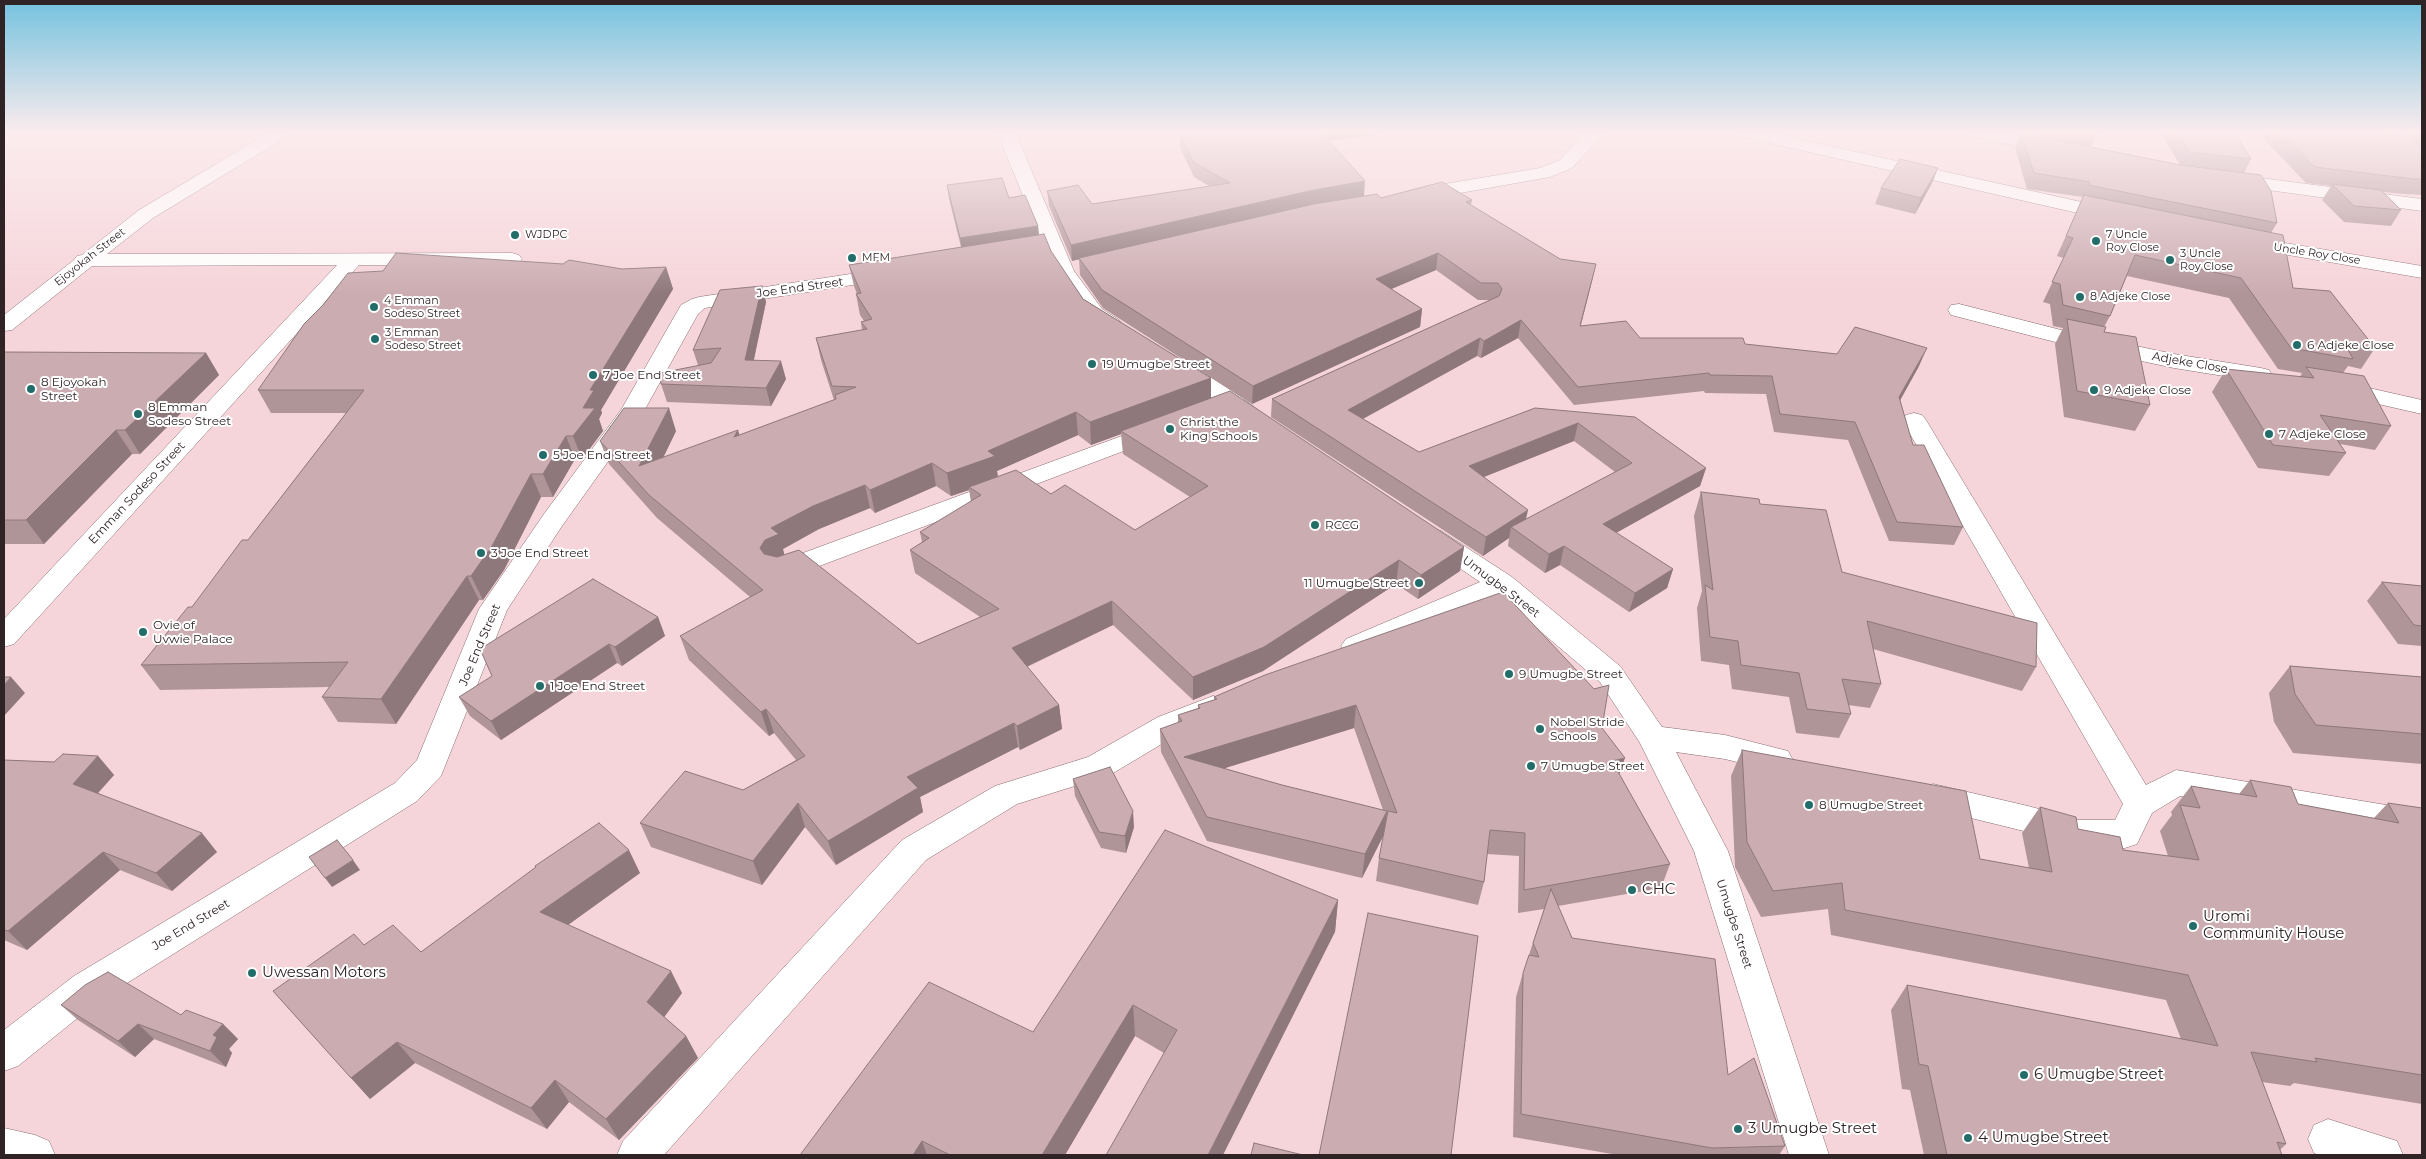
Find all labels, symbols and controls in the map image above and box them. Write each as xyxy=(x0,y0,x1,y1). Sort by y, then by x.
street label: Ejoyokah Street xyxy=(52,225,128,289)
place label: WJDPC xyxy=(525,228,567,242)
place label: 7 Uncle Roy Close xyxy=(2106,228,2159,254)
marker: WJDPC xyxy=(509,229,521,241)
marker: 7 Uncle Roy Close xyxy=(2090,235,2102,247)
street label: Uncle Roy Close xyxy=(2273,241,2361,267)
place label: 3 Uncle Roy Close xyxy=(2180,247,2233,273)
place label: MFM xyxy=(862,251,890,265)
marker: MFM xyxy=(846,252,858,264)
marker: 3 Uncle Roy Close xyxy=(2164,254,2176,266)
street label: Joe End Street xyxy=(756,275,844,301)
place label: 8 Adjeke Close xyxy=(2090,290,2170,304)
marker: 8 Adjeke Close xyxy=(2074,291,2086,303)
place label: 4 Emman Sodeso Street xyxy=(384,294,460,320)
marker: 4 Emman Sodeso Street xyxy=(368,301,380,313)
place label: 3 Emman Sodeso Street xyxy=(385,326,461,352)
marker: 3 Emman Sodeso Street xyxy=(369,333,381,345)
place label: 6 Adjeke Close xyxy=(2307,338,2394,352)
marker: 6 Adjeke Close xyxy=(2291,339,2303,351)
street label: Adjeke Close xyxy=(2151,349,2229,377)
place label: 19 Umugbe Street xyxy=(1102,357,1210,371)
marker: 19 Umugbe Street xyxy=(1086,358,1098,370)
place label: 7 Joe End Street xyxy=(603,368,701,382)
marker: 7 Joe End Street xyxy=(587,369,599,381)
place label: 8 Ejoyokah Street xyxy=(41,375,107,403)
marker: 8 Ejoyokah Street xyxy=(25,383,37,395)
place label: 9 Adjeke Close xyxy=(2104,383,2191,397)
marker: 9 Adjeke Close xyxy=(2088,384,2100,396)
place label: 8 Emman Sodeso Street xyxy=(148,400,231,428)
marker: 8 Emman Sodeso Street xyxy=(132,408,144,420)
place label: Christ the King Schools xyxy=(1180,415,1258,443)
marker: Christ the King Schools xyxy=(1164,423,1176,435)
place label: 7 Adjeke Close xyxy=(2279,427,2366,441)
marker: 7 Adjeke Close xyxy=(2263,428,2275,440)
street label: Emman Sodeso Street xyxy=(86,439,188,547)
place label: 5 Joe End Street xyxy=(553,448,651,462)
marker: 5 Joe End Street xyxy=(537,449,549,461)
place label: RCCG xyxy=(1325,518,1359,532)
marker: RCCG xyxy=(1309,519,1321,531)
place label: 3 Joe End Street xyxy=(491,546,589,560)
marker: 3 Joe End Street xyxy=(475,547,487,559)
street label: Umugbe Street xyxy=(1459,553,1543,621)
place label: 11 Umugbe Street xyxy=(1304,576,1409,590)
marker: 11 Umugbe Street xyxy=(1413,577,1425,589)
street label: Joe End Street xyxy=(456,602,504,688)
place label: Ovie of Uvwie Palace xyxy=(153,618,233,646)
marker: Ovie of Uvwie Palace xyxy=(137,626,149,638)
place label: 9 Umugbe Street xyxy=(1519,667,1623,681)
marker: 9 Umugbe Street xyxy=(1503,668,1515,680)
place label: 1 Joe End Street xyxy=(550,679,645,693)
marker: 1 Joe End Street xyxy=(534,680,546,692)
place label: Nobel Stride Schools xyxy=(1550,715,1625,743)
marker: Nobel Stride Schools xyxy=(1534,723,1546,735)
place label: 7 Umugbe Street xyxy=(1541,759,1645,773)
marker: 7 Umugbe Street xyxy=(1525,760,1537,772)
place label: 8 Umugbe Street xyxy=(1819,798,1923,812)
marker: 8 Umugbe Street xyxy=(1803,799,1815,811)
street label: Umugbe Street xyxy=(1713,877,1755,971)
place label: CHC xyxy=(1642,881,1675,899)
marker: CHC xyxy=(1626,884,1638,896)
street label: Joe End Street xyxy=(150,896,232,954)
place label: Uromi Community House xyxy=(2203,908,2344,943)
marker: Uromi Community House xyxy=(2187,920,2199,932)
place label: Uwessan Motors xyxy=(262,964,386,982)
marker: Uwessan Motors xyxy=(246,967,258,979)
place label: 6 Umugbe Street xyxy=(2034,1066,2164,1084)
marker: 6 Umugbe Street xyxy=(2018,1069,2030,1081)
place label: 3 Umugbe Street xyxy=(1748,1120,1877,1138)
marker: 3 Umugbe Street xyxy=(1732,1123,1744,1135)
place label: 4 Umugbe Street xyxy=(1978,1129,2109,1147)
marker: 4 Umugbe Street xyxy=(1962,1132,1974,1144)

